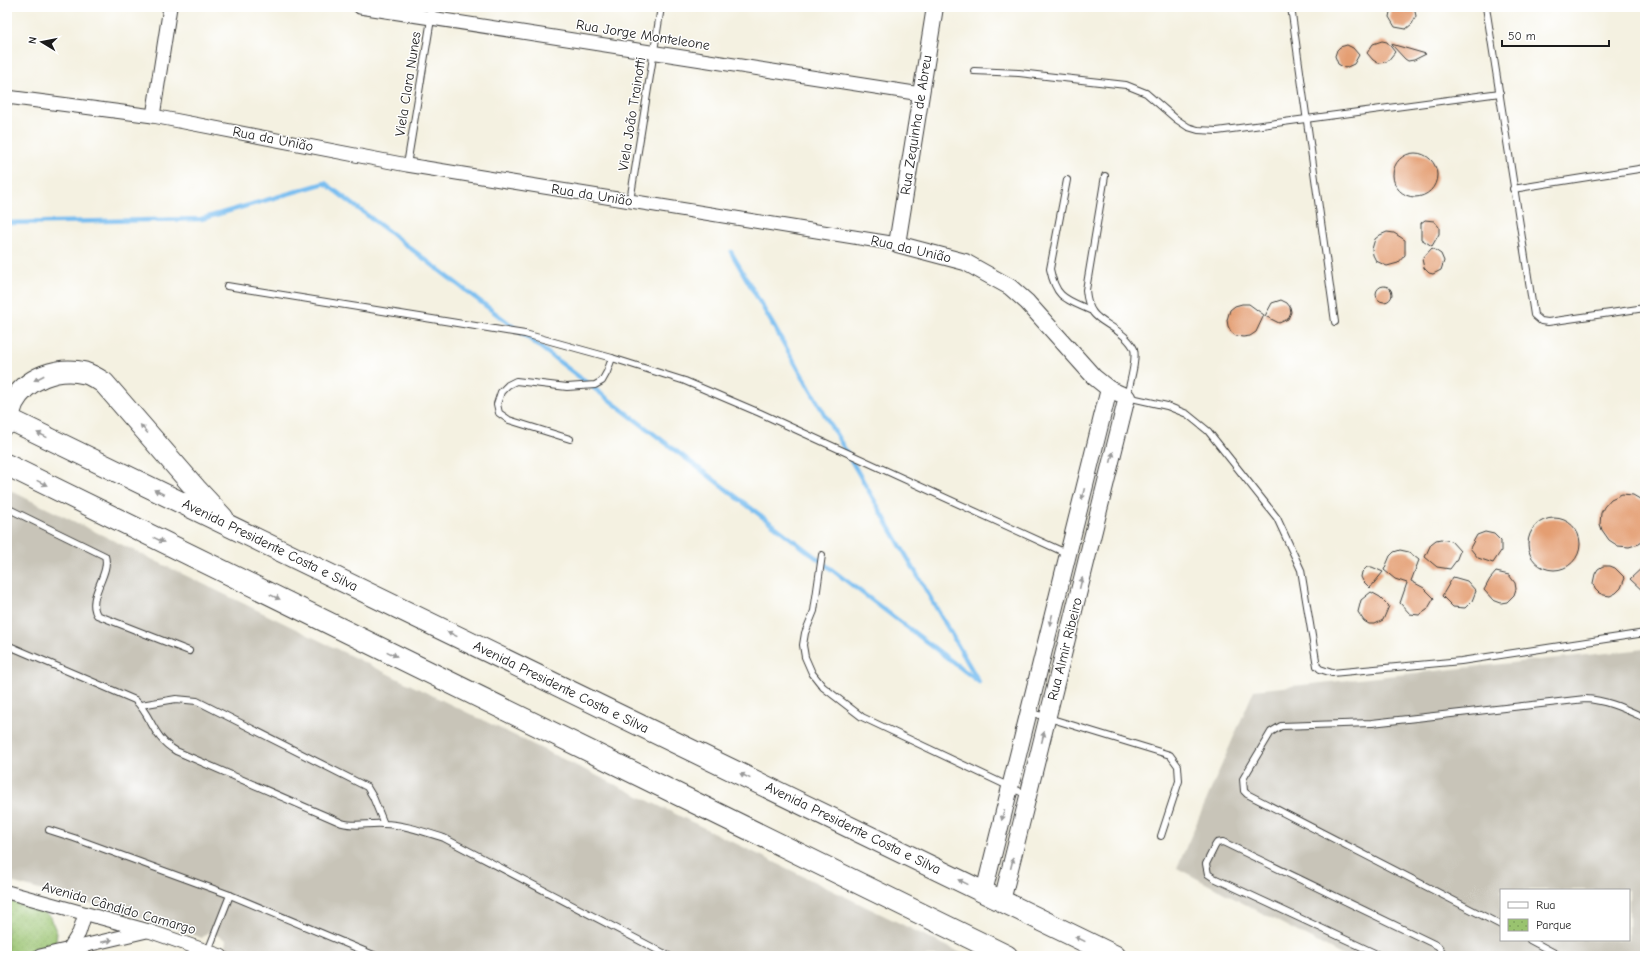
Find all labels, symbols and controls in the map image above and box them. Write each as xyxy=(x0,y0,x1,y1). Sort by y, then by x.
street label: Rua Jorge Monteleone xyxy=(575,16,711,54)
north arrow xyxy=(22,22,62,62)
scale bar xyxy=(1502,22,1609,48)
text: 50 m xyxy=(1508,29,1536,43)
street label: Viela Clara Nunes xyxy=(391,30,425,138)
text: N xyxy=(26,36,40,45)
street label: Rua Zequinha de Abreu xyxy=(897,54,935,196)
street label: Viela João Trainotti xyxy=(615,56,649,172)
street label: Rua da União xyxy=(231,123,315,155)
street label: Rua da União xyxy=(550,180,634,210)
street label: Rua da União xyxy=(869,232,953,266)
one-way arrow xyxy=(34,375,45,382)
one-way arrow xyxy=(140,424,149,435)
one-way arrow xyxy=(36,432,48,438)
one-way arrow xyxy=(1109,451,1115,463)
one-way arrow xyxy=(36,480,48,486)
one-way arrow xyxy=(1079,488,1085,501)
one-way arrow xyxy=(154,489,165,495)
street label: Avenida Presidente Costa e Silva xyxy=(179,495,361,595)
one-way arrow xyxy=(153,537,164,543)
one-way arrow xyxy=(1078,577,1084,589)
one-way arrow xyxy=(270,594,281,600)
street label: Rua Almir Ribeiro xyxy=(1044,596,1086,702)
one-way arrow xyxy=(1048,614,1054,627)
one-way arrow xyxy=(446,631,458,637)
street label: Avenida Presidente Costa e Silva xyxy=(470,637,652,737)
one-way arrow xyxy=(386,651,398,658)
one-way arrow xyxy=(1040,731,1046,743)
one-way arrow xyxy=(740,773,751,779)
street label: Avenida Presidente Costa e Silva xyxy=(762,778,944,878)
one-way arrow xyxy=(1000,808,1006,821)
one-way arrow xyxy=(1009,857,1015,869)
street label: Avenida Cândido Camargo xyxy=(40,878,198,938)
one-way arrow xyxy=(957,879,969,885)
legend xyxy=(1500,889,1630,941)
text: Rua xyxy=(1536,898,1555,912)
text: Parque xyxy=(1536,918,1571,932)
one-way arrow xyxy=(1074,936,1086,942)
one-way arrow xyxy=(101,937,113,943)

